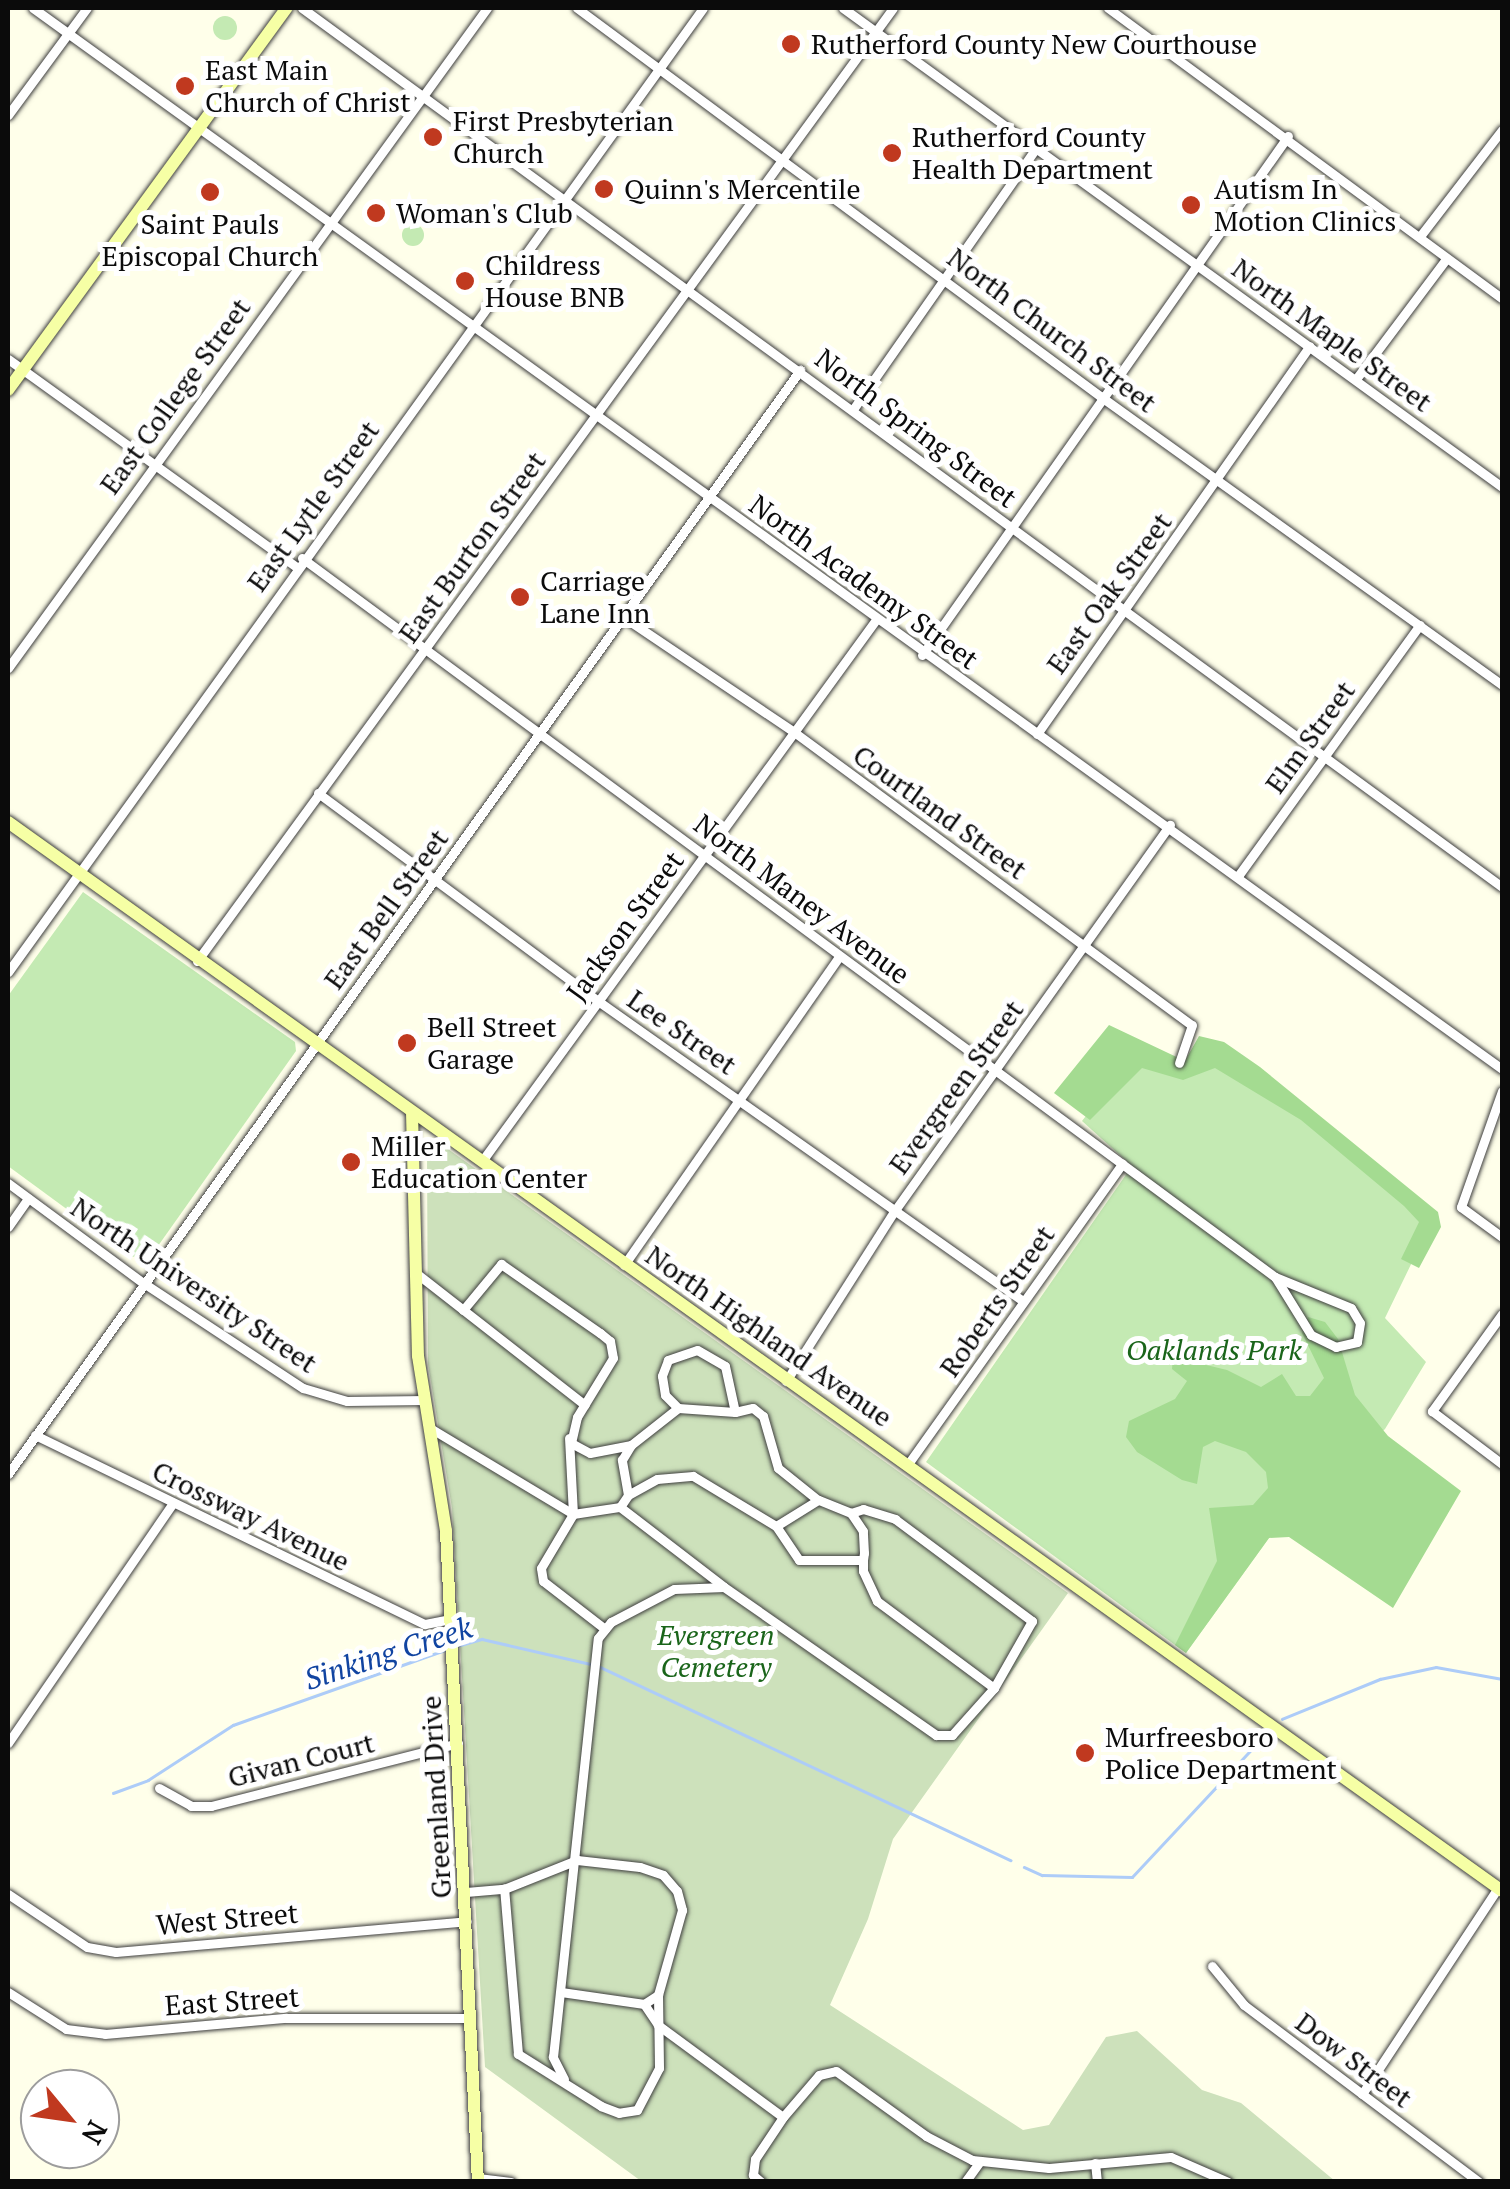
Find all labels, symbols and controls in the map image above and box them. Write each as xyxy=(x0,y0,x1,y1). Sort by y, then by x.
place label: Rutherford County New Courthouse xyxy=(811,27,1257,61)
marker: Rutherford County New Courthouse xyxy=(780,33,802,55)
place label: East Main Church of Christ xyxy=(205,53,411,119)
marker: East Main Church of Christ xyxy=(174,75,196,97)
place label: First Presbyterian Church xyxy=(453,104,674,170)
place label: Rutherford County Health Department xyxy=(912,120,1153,186)
marker: First Presbyterian Church xyxy=(422,126,444,148)
marker: Rutherford County Health Department xyxy=(881,142,903,164)
place label: Quinn's Mercentile xyxy=(624,172,861,206)
place label: Autism In Motion Clinics xyxy=(1214,172,1396,238)
marker: Quinn's Mercentile xyxy=(593,178,615,200)
marker: Saint Pauls Episcopal Church xyxy=(199,181,221,203)
marker: Autism In Motion Clinics xyxy=(1178,192,1204,218)
place label: Woman's Club xyxy=(396,196,573,230)
marker: Woman's Club xyxy=(365,202,387,224)
place label: Saint Pauls Episcopal Church xyxy=(102,207,318,273)
street label: North Church Street xyxy=(941,241,1163,419)
place label: Childress House BNB xyxy=(485,248,625,314)
street label: North Maple Street xyxy=(1226,251,1438,419)
marker: Childress House BNB xyxy=(454,270,476,292)
street label: East College Street xyxy=(93,292,257,500)
street label: North Spring Street xyxy=(809,341,1023,515)
street label: East Lytle Street xyxy=(240,414,386,598)
street label: East Burton Street xyxy=(391,445,553,649)
street label: North Academy Street xyxy=(743,488,985,676)
street label: East Oak Street xyxy=(1039,506,1179,680)
place label: Carriage Lane Inn xyxy=(540,564,650,630)
marker: Carriage Lane Inn xyxy=(509,586,531,608)
street label: Elm Street xyxy=(1258,674,1362,800)
street label: Courtland Street xyxy=(847,738,1033,886)
street label: North Maney Avenue xyxy=(687,807,917,991)
street label: East Bell Street xyxy=(317,823,455,995)
street label: Jackson Street xyxy=(559,845,691,1007)
street label: Lee Street xyxy=(621,982,743,1082)
street label: Evergreen Street xyxy=(882,994,1030,1180)
place label: Bell Street Garage xyxy=(427,1010,557,1076)
marker: Bell Street Garage xyxy=(396,1032,418,1054)
place label: Miller Education Center xyxy=(371,1129,587,1195)
marker: Miller Education Center xyxy=(340,1151,362,1173)
street label: North University Street xyxy=(65,1190,323,1380)
street label: Roberts Street xyxy=(933,1219,1061,1383)
street label: North Highland Avenue xyxy=(639,1238,899,1434)
park label: Oaklands Park xyxy=(1126,1333,1302,1367)
street label: Crossway Avenue xyxy=(147,1454,355,1578)
water label: Sinking Creek xyxy=(300,1609,476,1697)
park label: Evergreen Cemetery xyxy=(657,1618,775,1684)
street label: Greenland Drive xyxy=(414,1695,458,1899)
place label: Murfreesboro Police Department xyxy=(1105,1720,1337,1786)
street label: Givan Court xyxy=(224,1726,378,1794)
marker: Murfreesboro Police Department xyxy=(1074,1742,1096,1764)
street label: West Street xyxy=(155,1896,299,1942)
street label: East Street xyxy=(164,1980,300,2022)
street label: Dow Street xyxy=(1289,2005,1419,2115)
north arrow xyxy=(20,2069,120,2169)
text: N xyxy=(74,2115,116,2151)

